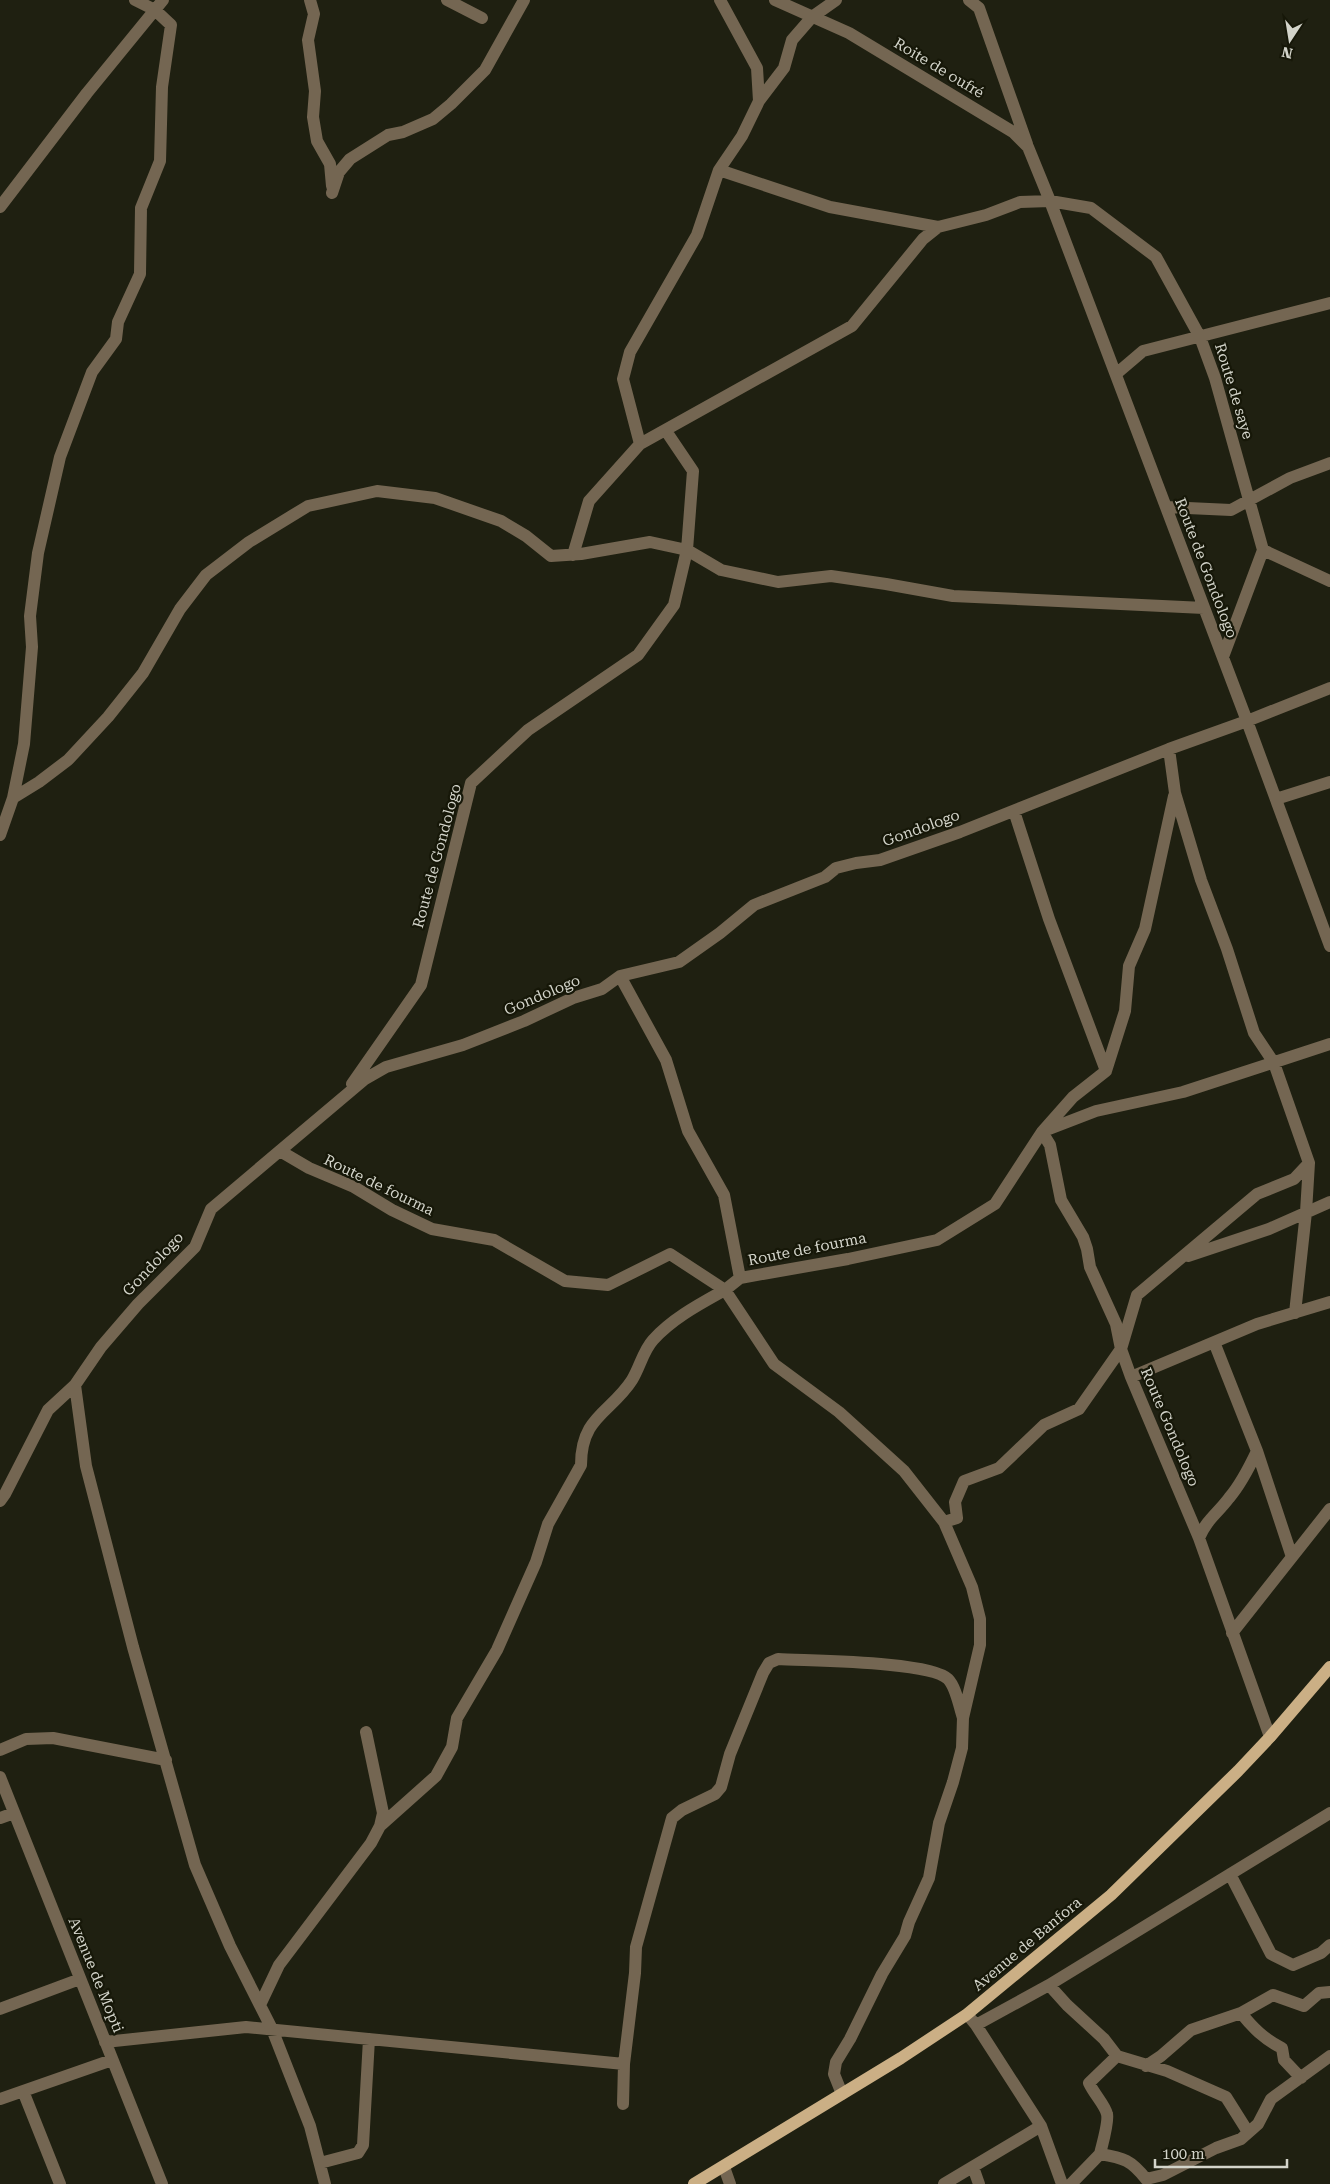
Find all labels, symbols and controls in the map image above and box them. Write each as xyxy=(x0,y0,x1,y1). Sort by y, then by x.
north arrow xyxy=(1265,15,1315,65)
street label: Roite de oufré xyxy=(891,34,987,102)
text: N xyxy=(1280,44,1294,62)
street label: Route de saye xyxy=(1211,341,1257,441)
street label: Route de Gondologo xyxy=(1171,495,1241,641)
street label: Route de Gondologo xyxy=(409,782,465,930)
street label: Gondologo xyxy=(880,806,962,850)
street label: Gondologo xyxy=(501,971,583,1019)
street label: Route de fourma xyxy=(321,1151,437,1219)
street label: Gondologo xyxy=(119,1228,187,1300)
street label: Route de fourma xyxy=(746,1229,868,1269)
street label: Route Gondologo xyxy=(1137,1365,1203,1489)
street label: Avenue de Banfora xyxy=(969,1893,1085,1995)
street label: Avenue de Mopti xyxy=(65,1915,127,2035)
scale bar xyxy=(1155,2136,1288,2168)
text: 100 m xyxy=(1162,2145,1205,2163)

